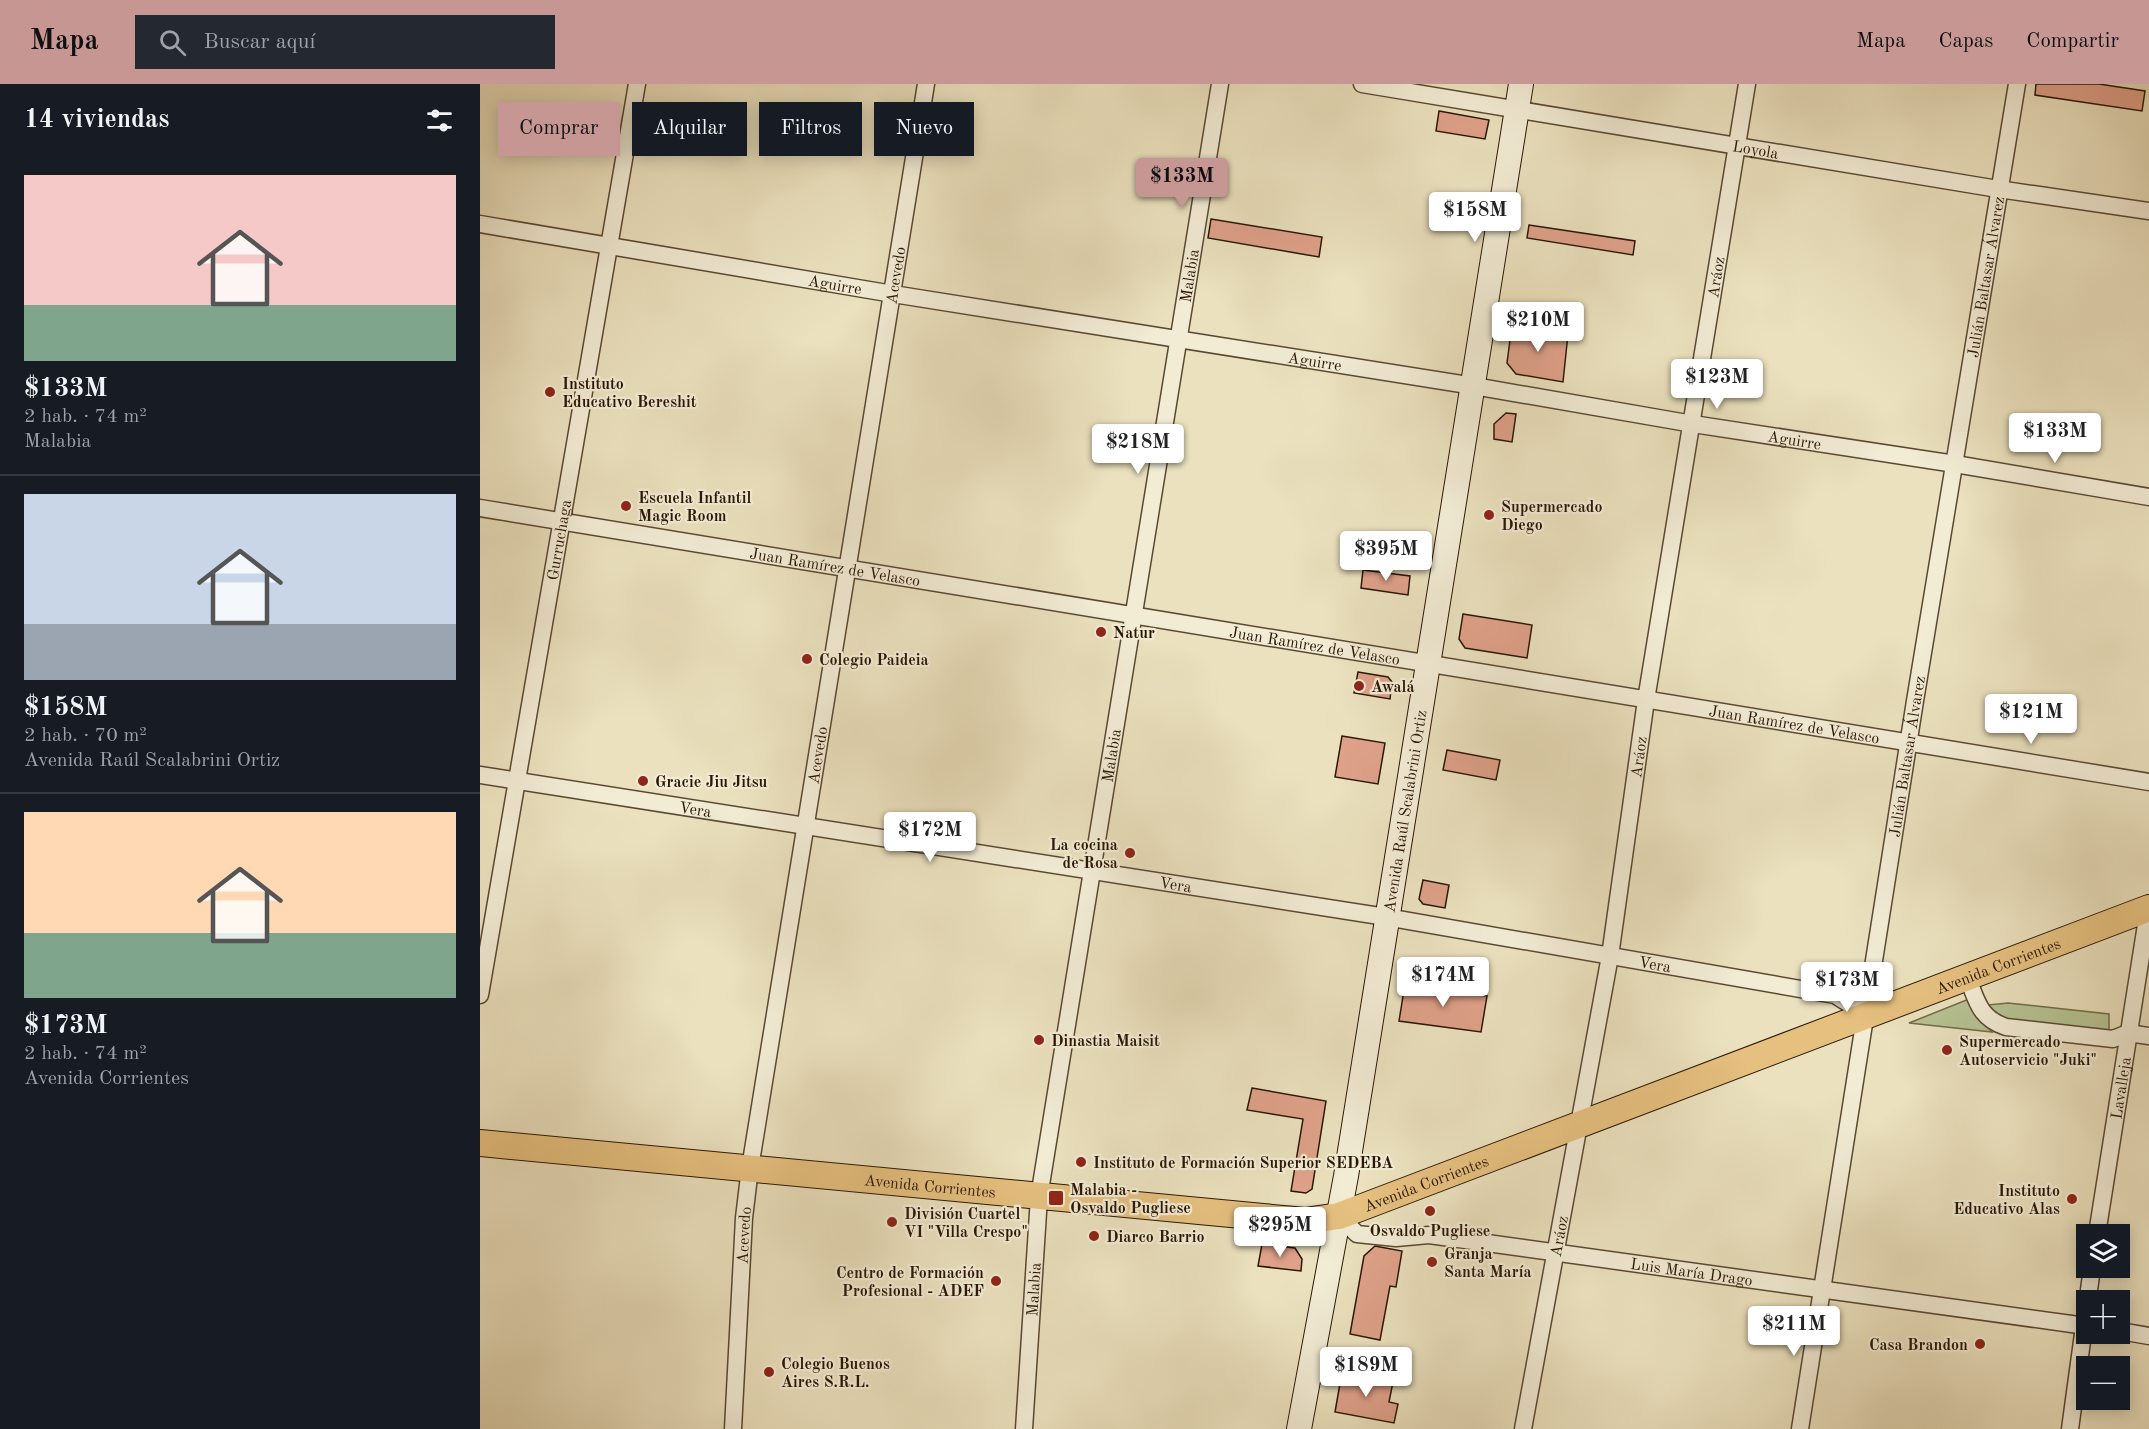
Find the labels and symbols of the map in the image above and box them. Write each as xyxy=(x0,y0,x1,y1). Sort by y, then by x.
street label: Loyola xyxy=(1731,139,1780,163)
pin: $133M xyxy=(1140,158,1224,209)
pin: $158M xyxy=(1433,192,1517,243)
street label: Julián Baltasar Álvarez xyxy=(1966,195,2008,359)
street label: Acevedo xyxy=(884,246,909,306)
street label: Malabia xyxy=(1179,248,1203,304)
street label: Aráoz xyxy=(1706,256,1729,299)
street label: Aguirre xyxy=(807,274,863,299)
pin: $210M xyxy=(1496,302,1580,353)
street label: Aguirre xyxy=(1286,351,1343,375)
pin: $123M xyxy=(1675,359,1759,410)
place label: Instituto Educativo Bereshit xyxy=(562,377,697,411)
marker: Instituto Educativo Bereshit xyxy=(543,385,557,399)
pin: $133M xyxy=(2013,413,2097,464)
pin: $218M xyxy=(1096,424,1180,475)
street label: Aguirre xyxy=(1766,429,1822,453)
place label: Escuela Infantil Magic Room xyxy=(638,491,751,525)
street label: Gurruchaga xyxy=(546,498,575,582)
marker: Escuela Infantil Magic Room xyxy=(619,499,633,513)
place label: Supermercado Diego xyxy=(1501,500,1603,534)
marker: Supermercado Diego xyxy=(1482,508,1496,522)
pin: $395M xyxy=(1344,531,1428,582)
street label: Juan Ramírez de Velasco xyxy=(748,546,921,590)
marker: Natur xyxy=(1094,625,1108,639)
street label: Juan Ramírez de Velasco xyxy=(1228,625,1401,669)
place label: Natur xyxy=(1113,626,1155,642)
marker: Colegio Paideia xyxy=(800,652,814,666)
place label: Colegio Paideia xyxy=(819,653,929,669)
street label: Julián Baltasar Álvarez xyxy=(1888,675,1929,838)
marker: Awalá xyxy=(1352,679,1366,693)
place label: Awalá xyxy=(1371,680,1415,696)
pin: $121M xyxy=(1989,694,2073,745)
street label: Juan Ramírez de Velasco xyxy=(1708,704,1881,748)
street label: Avenida Raúl Scalabrini Ortiz xyxy=(1382,709,1431,914)
street label: Acevedo xyxy=(806,725,832,785)
street label: Malabia xyxy=(1101,728,1125,784)
street label: Aráoz xyxy=(1629,735,1651,779)
marker: Gracie Jiu Jitsu xyxy=(636,774,650,788)
place label: Gracie Jiu Jitsu xyxy=(655,775,768,791)
street label: Vera xyxy=(678,800,713,821)
pin: $172M xyxy=(888,812,972,863)
place label: La cocina de Rosa xyxy=(1050,838,1118,872)
marker: La cocina de Rosa xyxy=(1123,846,1137,860)
street label: Vera xyxy=(1158,876,1193,896)
street label: Avenida Corrientes xyxy=(1934,936,2063,998)
street label: Vera xyxy=(1637,955,1672,976)
pin: $174M xyxy=(1401,957,1485,1008)
pin: $173M xyxy=(1805,962,1889,1013)
marker: Dinastia Maisit xyxy=(1032,1033,1046,1047)
place label: Dinastia Maisit xyxy=(1051,1034,1160,1050)
place label: Supermercado Autoservicio "Juki" xyxy=(1959,1035,2097,1069)
marker: Supermercado Autoservicio "Juki" xyxy=(1940,1043,1954,1057)
street label: Lavalleja xyxy=(2109,1056,2135,1121)
street label: Avenida Corrientes xyxy=(1362,1154,1491,1216)
marker: Instituto de Formación Superior SEDEBA xyxy=(1074,1155,1088,1169)
place label: Instituto de Formación Superior SEDEBA xyxy=(1093,1156,1393,1172)
street label: Avenida Corrientes xyxy=(863,1173,996,1202)
place label: Malabia - Osvaldo Pugliese xyxy=(1070,1183,1191,1217)
place label: Instituto Educativo Alas xyxy=(1953,1184,2060,1218)
marker: Malabia - Osvaldo Pugliese xyxy=(1047,1189,1065,1207)
marker: Instituto Educativo Alas xyxy=(2065,1192,2079,1206)
marker: Osvaldo Pugliese xyxy=(1423,1204,1437,1218)
street label: Acevedo xyxy=(736,1206,755,1265)
place label: División Cuartel VI "Villa Crespo" xyxy=(904,1207,1028,1241)
pin: $295M xyxy=(1238,1207,1322,1258)
marker: División Cuartel VI "Villa Crespo" xyxy=(885,1215,899,1229)
street label: Aráoz xyxy=(1549,1215,1572,1259)
place label: Osvaldo Pugliese xyxy=(1370,1224,1490,1240)
marker: Diarco Barrio xyxy=(1087,1229,1101,1243)
place label: Diarco Barrio xyxy=(1106,1230,1205,1246)
place label: Granja Santa María xyxy=(1444,1247,1532,1281)
marker: Granja Santa María xyxy=(1425,1255,1439,1269)
street label: Luis María Drago xyxy=(1629,1257,1754,1290)
street label: Malabia xyxy=(1025,1262,1045,1317)
place label: Centro de Formación Profesional - ADEF xyxy=(836,1266,984,1300)
marker: Centro de Formación Profesional - ADEF xyxy=(989,1274,1003,1288)
pin: $211M xyxy=(1752,1306,1836,1357)
marker: Casa Brandon xyxy=(1973,1337,1987,1351)
place label: Casa Brandon xyxy=(1869,1338,1968,1354)
pin: $189M xyxy=(1324,1347,1408,1398)
place label: Colegio Buenos Aires S.R.L. xyxy=(781,1357,890,1391)
marker: Colegio Buenos Aires S.R.L. xyxy=(762,1365,776,1379)

